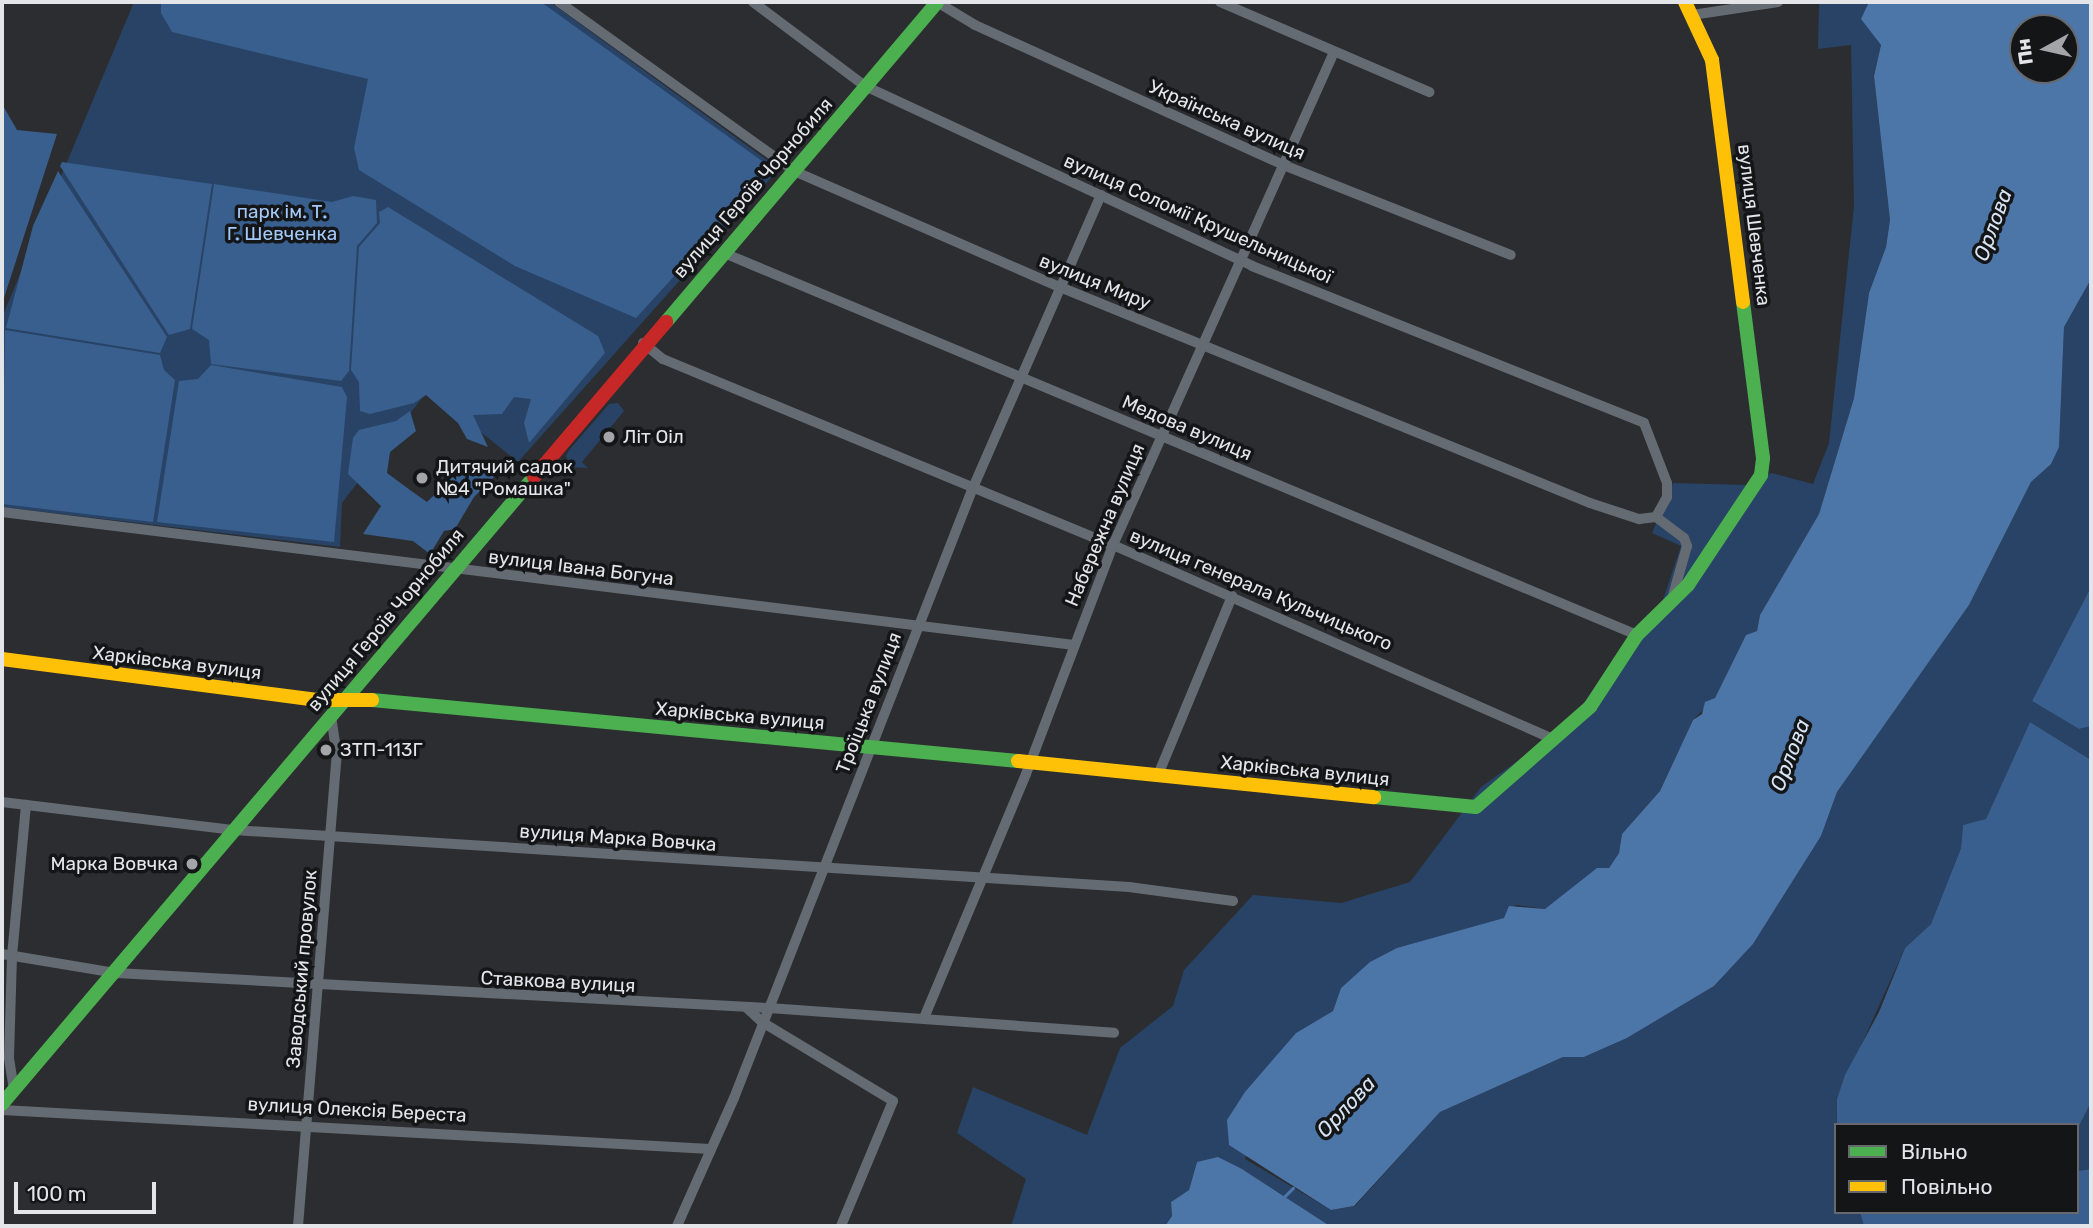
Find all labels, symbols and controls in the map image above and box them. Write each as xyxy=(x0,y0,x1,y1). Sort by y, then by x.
north arrow xyxy=(2009,14,2079,84)
text: Пн xyxy=(2011,37,2038,66)
street label: Українська вулиця xyxy=(1145,75,1309,165)
street label: вулиця Героїв Чорнобиля xyxy=(669,93,837,283)
street label: вулиця Шевченка xyxy=(1733,143,1775,307)
street label: вулиця Соломії Крушельницької xyxy=(1060,149,1336,289)
water label: Орлова xyxy=(1968,186,2018,264)
park label: парк ім. Т. Г. Шевченка xyxy=(227,201,337,245)
street label: вулиця Миру xyxy=(1036,249,1154,315)
street label: Медова вулиця xyxy=(1119,390,1255,466)
place label: Літ Оіл xyxy=(623,426,684,448)
marker: Літ Оіл xyxy=(601,429,617,445)
street label: Набережна вулиця xyxy=(1060,440,1150,610)
place label: Дитячий садок №4 "Ромашка" xyxy=(436,456,573,500)
marker: Дитячий садок №4 "Ромашка" xyxy=(414,470,430,486)
street label: вулиця Героїв Чорнобиля xyxy=(303,524,469,716)
street label: вулиця генерала Кульчицького xyxy=(1126,524,1396,656)
street label: вулиця Івана Богуна xyxy=(487,545,675,591)
street label: Троїцька вулиця xyxy=(832,629,906,777)
street label: Харківська вулиця xyxy=(91,641,263,685)
street label: Харківська вулиця xyxy=(654,697,826,735)
water label: Орлова xyxy=(1765,716,1815,794)
place label: ЗТП-113Г xyxy=(340,739,422,761)
marker: ЗТП-113Г xyxy=(318,742,334,758)
street label: Харківська вулиця xyxy=(1219,751,1391,791)
street label: вулиця Марка Вовчка xyxy=(519,820,717,856)
place label: Марка Вовчка xyxy=(50,853,178,875)
marker: Марка Вовчка xyxy=(184,856,200,872)
street label: Заводський провулок xyxy=(282,869,322,1069)
street label: Ставкова вулиця xyxy=(480,967,636,997)
water label: Орлова xyxy=(1311,1071,1381,1143)
street label: вулиця Олексія Береста xyxy=(247,1093,467,1127)
legend xyxy=(1834,1123,2079,1214)
text: Вільно xyxy=(1901,1139,1968,1164)
scale bar xyxy=(18,1168,159,1212)
text: Повільно xyxy=(1901,1174,1992,1199)
text: 100 m xyxy=(27,1181,86,1206)

